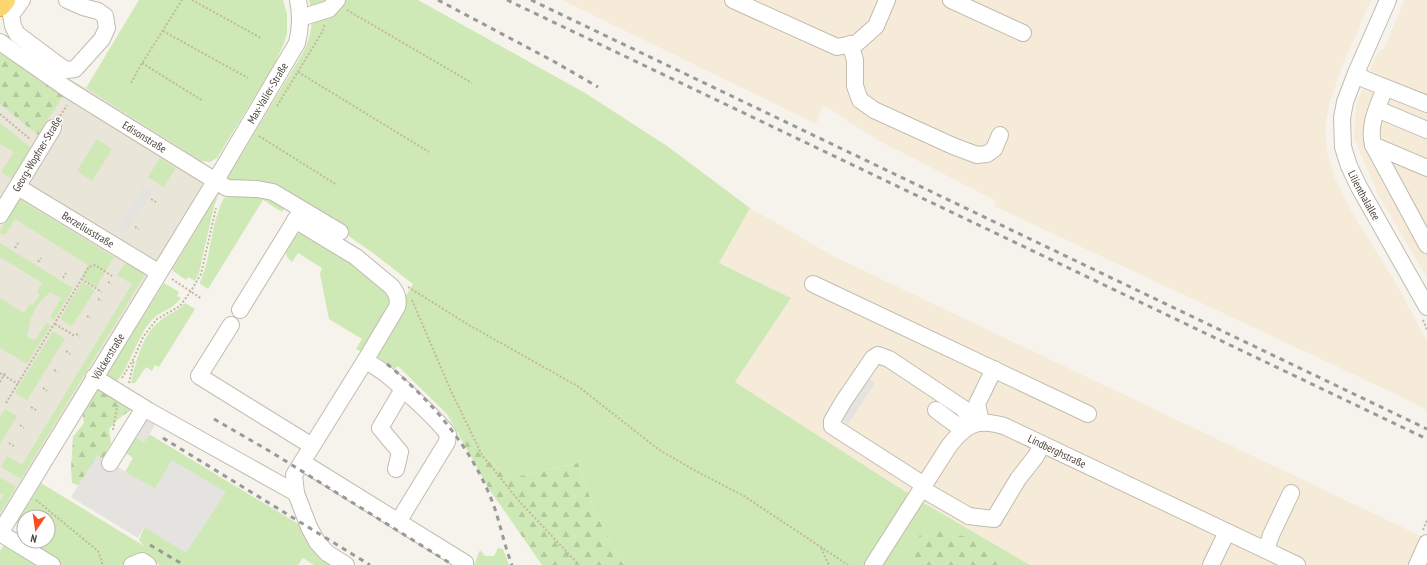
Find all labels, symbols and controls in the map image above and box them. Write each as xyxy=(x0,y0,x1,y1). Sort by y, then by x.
street label: Max-Valier-Straße xyxy=(244,60,291,126)
street label: Georg-Wopfner-Straße xyxy=(9,113,65,194)
street label: Edisonstraße xyxy=(120,118,170,156)
street label: Lilienthalallee xyxy=(1345,168,1384,223)
street label: Berzeliusstraße xyxy=(59,208,117,251)
street label: Völckerstraße xyxy=(88,330,128,383)
street label: Lindberghstraße xyxy=(1026,431,1089,471)
north arrow xyxy=(16,509,56,549)
text: N xyxy=(29,531,38,546)

